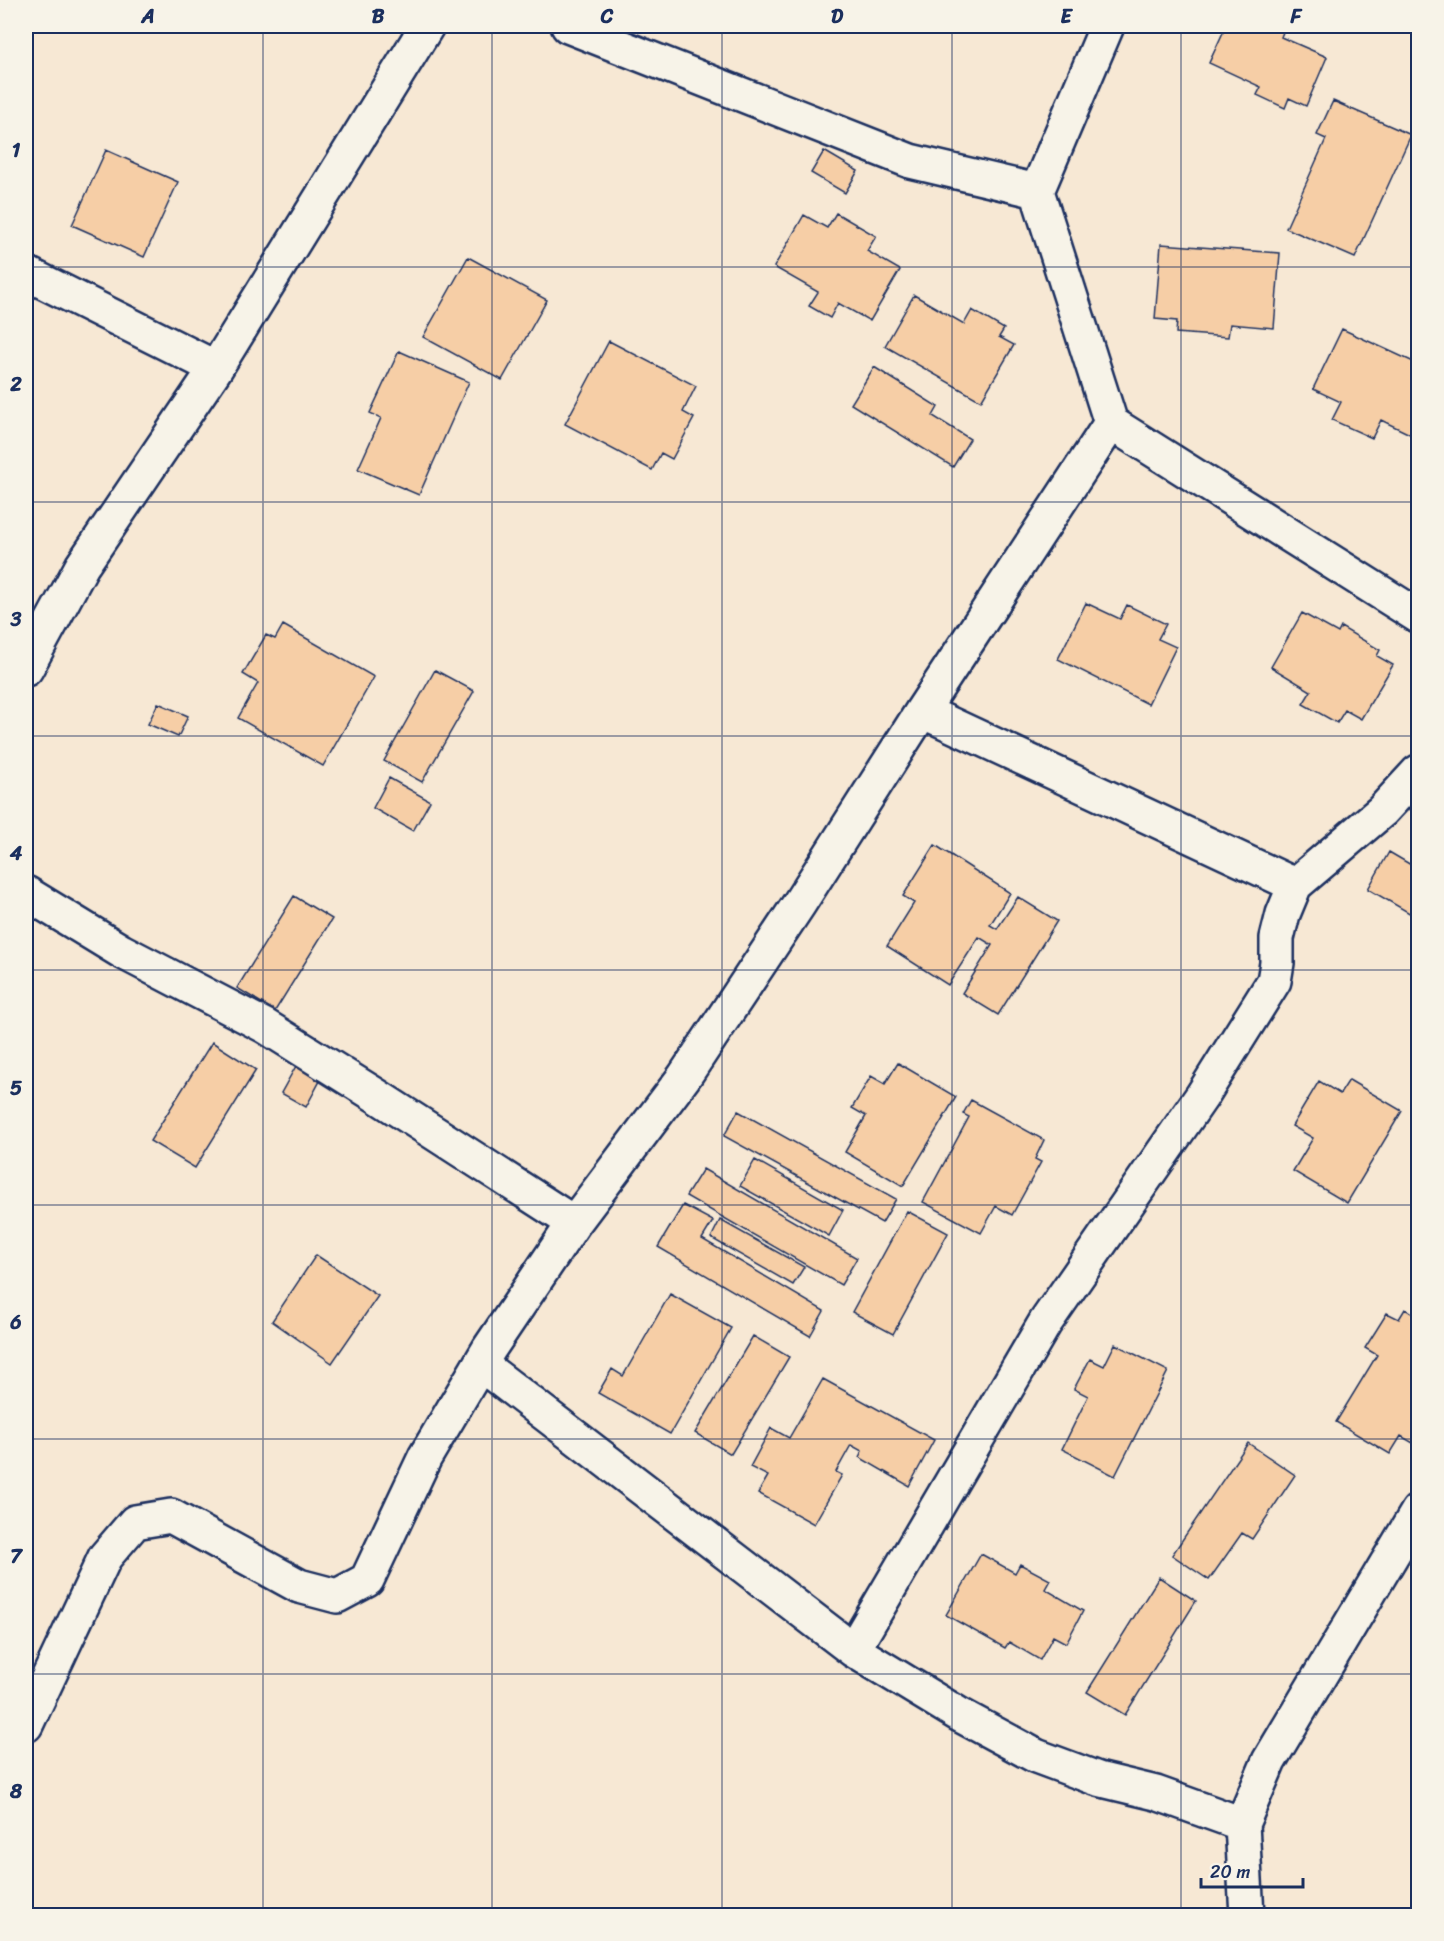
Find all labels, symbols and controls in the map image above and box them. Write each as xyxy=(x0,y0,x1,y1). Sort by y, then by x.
text: A xyxy=(140,0,155,34)
text: B xyxy=(372,0,385,34)
text: C xyxy=(600,0,614,34)
text: D xyxy=(831,0,844,34)
text: E xyxy=(1060,0,1073,34)
text: F xyxy=(1290,0,1303,34)
text: 1 xyxy=(12,133,21,168)
text: 2 xyxy=(9,367,22,402)
text: 3 xyxy=(10,602,22,637)
text: 4 xyxy=(9,836,23,871)
text: 5 xyxy=(10,1071,22,1106)
text: 6 xyxy=(9,1305,22,1340)
text: 7 xyxy=(10,1539,23,1574)
text: 8 xyxy=(9,1774,23,1809)
scale bar xyxy=(1201,1851,1303,1889)
text: 20 m xyxy=(1210,1856,1250,1888)

